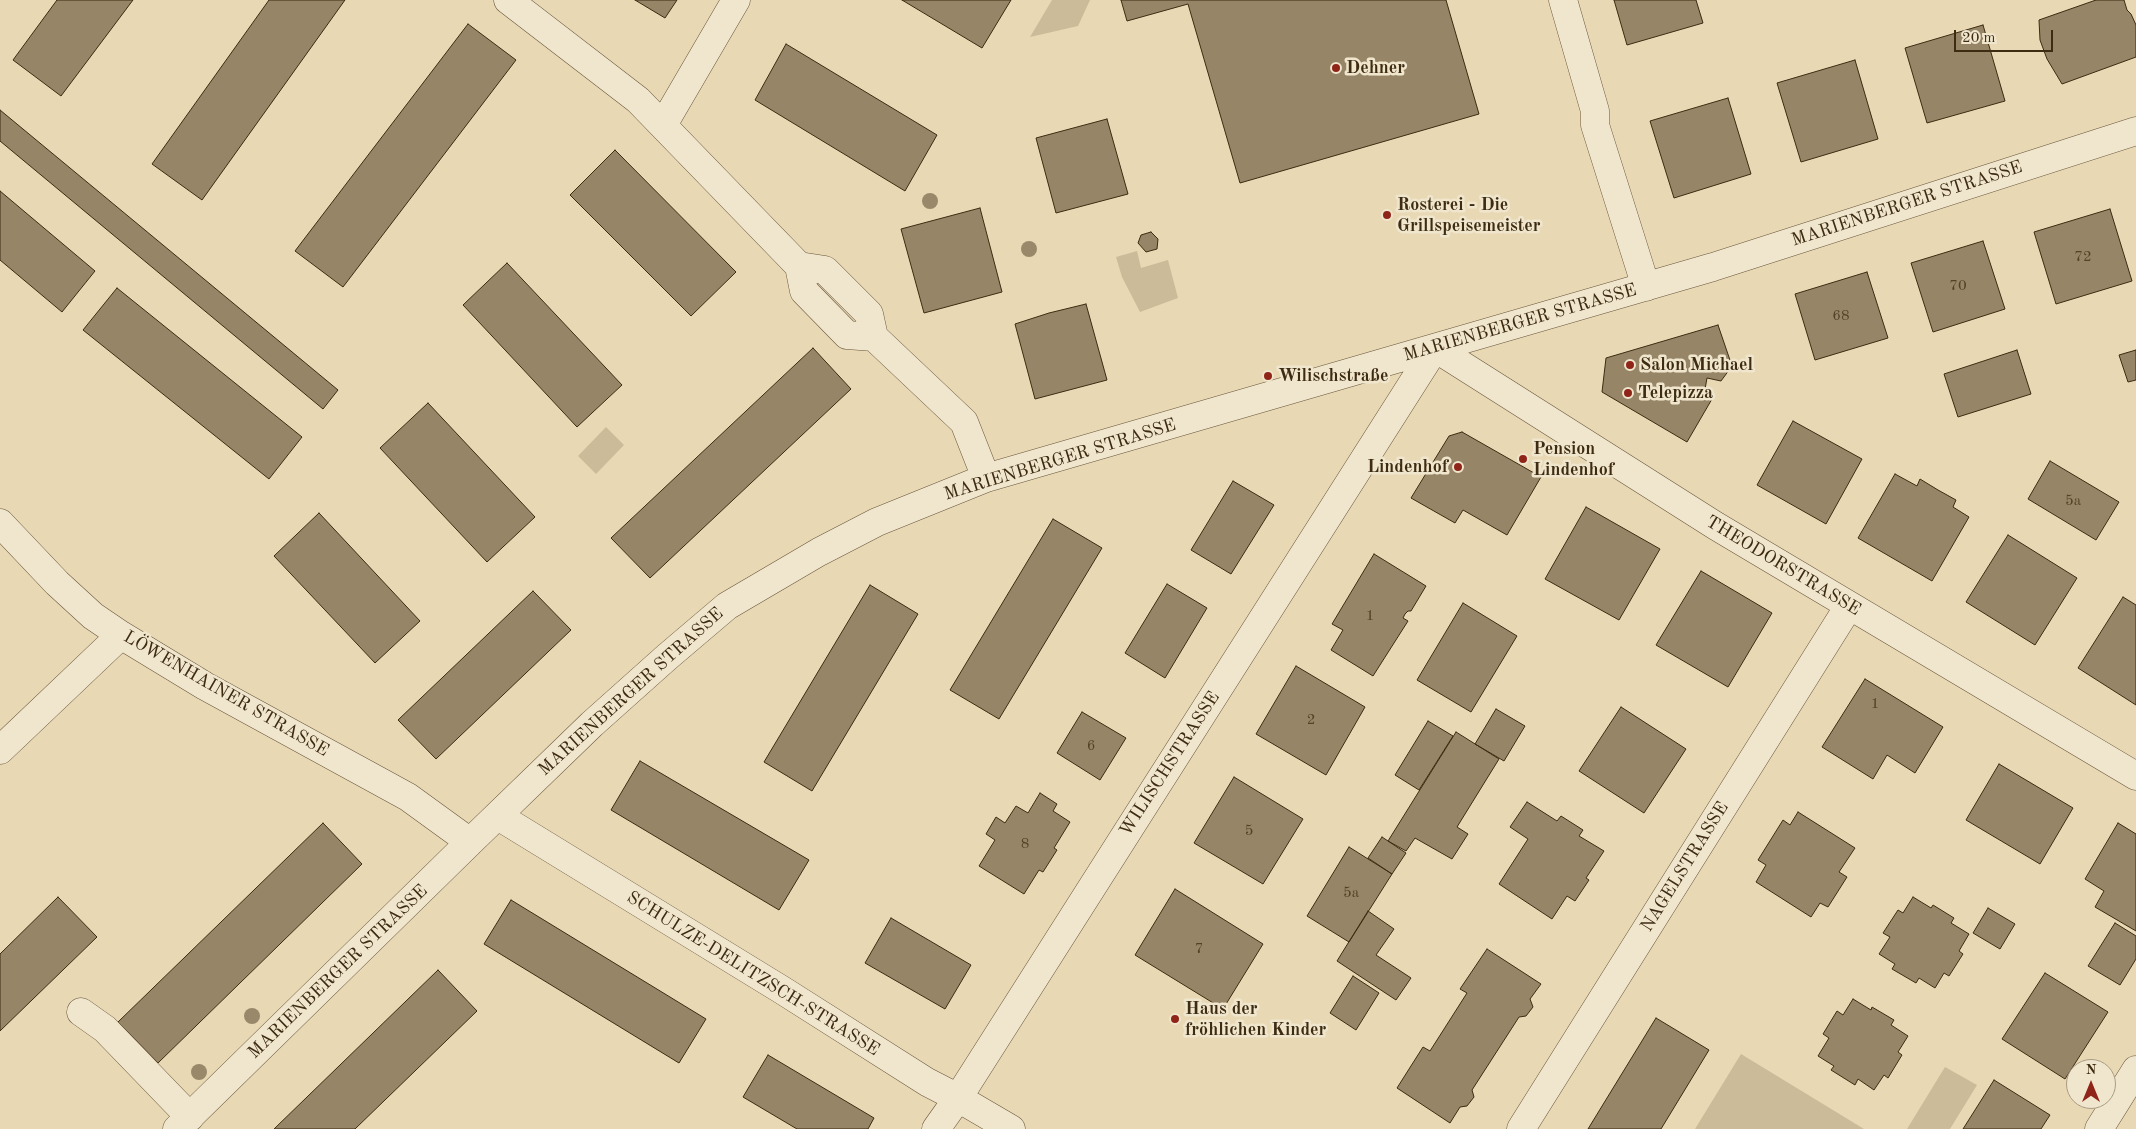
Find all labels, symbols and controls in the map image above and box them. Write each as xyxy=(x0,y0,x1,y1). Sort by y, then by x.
scale bar xyxy=(1956,20,2055,52)
text: 20 m xyxy=(1962,31,1996,46)
place label: Dehner xyxy=(1346,57,1405,79)
marker: Dehner xyxy=(1330,62,1342,74)
street label: MARIENBERGER STRASSE xyxy=(1789,156,2025,252)
place label: Rosterei - Die Grillspeisemeister xyxy=(1397,194,1541,236)
marker: Rosterei - Die Grillspeisemeister xyxy=(1381,209,1393,221)
house number: 72 xyxy=(2074,248,2092,266)
house number: 70 xyxy=(1949,277,1967,295)
street label: MARIENBERGER STRASSE xyxy=(1401,279,1639,367)
house number: 68 xyxy=(1832,307,1850,325)
place label: Salon Michael xyxy=(1640,354,1753,376)
marker: Salon Michael xyxy=(1624,359,1636,371)
place label: Wilischstraße xyxy=(1278,365,1388,387)
marker: Wilischstraße xyxy=(1262,370,1274,382)
place label: Telepizza xyxy=(1638,382,1713,404)
marker: Telepizza xyxy=(1622,387,1634,399)
street label: MARIENBERGER STRASSE xyxy=(941,414,1179,506)
place label: Pension Lindenhof xyxy=(1533,438,1614,480)
marker: Pension Lindenhof xyxy=(1517,453,1529,465)
place label: Lindenhof xyxy=(1367,456,1448,478)
marker: Lindenhof xyxy=(1452,461,1464,473)
house number: 5a xyxy=(2065,492,2081,510)
street label: THEODORSTRASSE xyxy=(1702,511,1864,621)
street label: MARIENBERGER STRASSE xyxy=(534,603,728,781)
house number: 1 xyxy=(1366,607,1374,625)
street label: LÖWENHAINER STRASSE xyxy=(120,626,332,762)
street label: WILISCHSTRASSE xyxy=(1115,688,1225,840)
house number: 1 xyxy=(1871,695,1879,713)
house number: 2 xyxy=(1307,711,1315,729)
house number: 6 xyxy=(1087,737,1095,755)
street label: NAGELSTRASSE xyxy=(1636,798,1734,936)
house number: 5 xyxy=(1245,822,1253,840)
house number: 8 xyxy=(1021,835,1029,853)
street label: MARIENBERGER STRASSE xyxy=(244,880,432,1064)
house number: 5a xyxy=(1343,884,1359,902)
street label: SCHULZE-DELITZSCH-STRASSE xyxy=(623,887,883,1061)
house number: 7 xyxy=(1195,940,1203,958)
place label: Haus der fröhlichen Kinder xyxy=(1185,998,1326,1040)
marker: Haus der fröhlichen Kinder xyxy=(1169,1013,1181,1025)
north arrow xyxy=(2066,1059,2116,1109)
text: N xyxy=(2086,1063,2096,1077)

